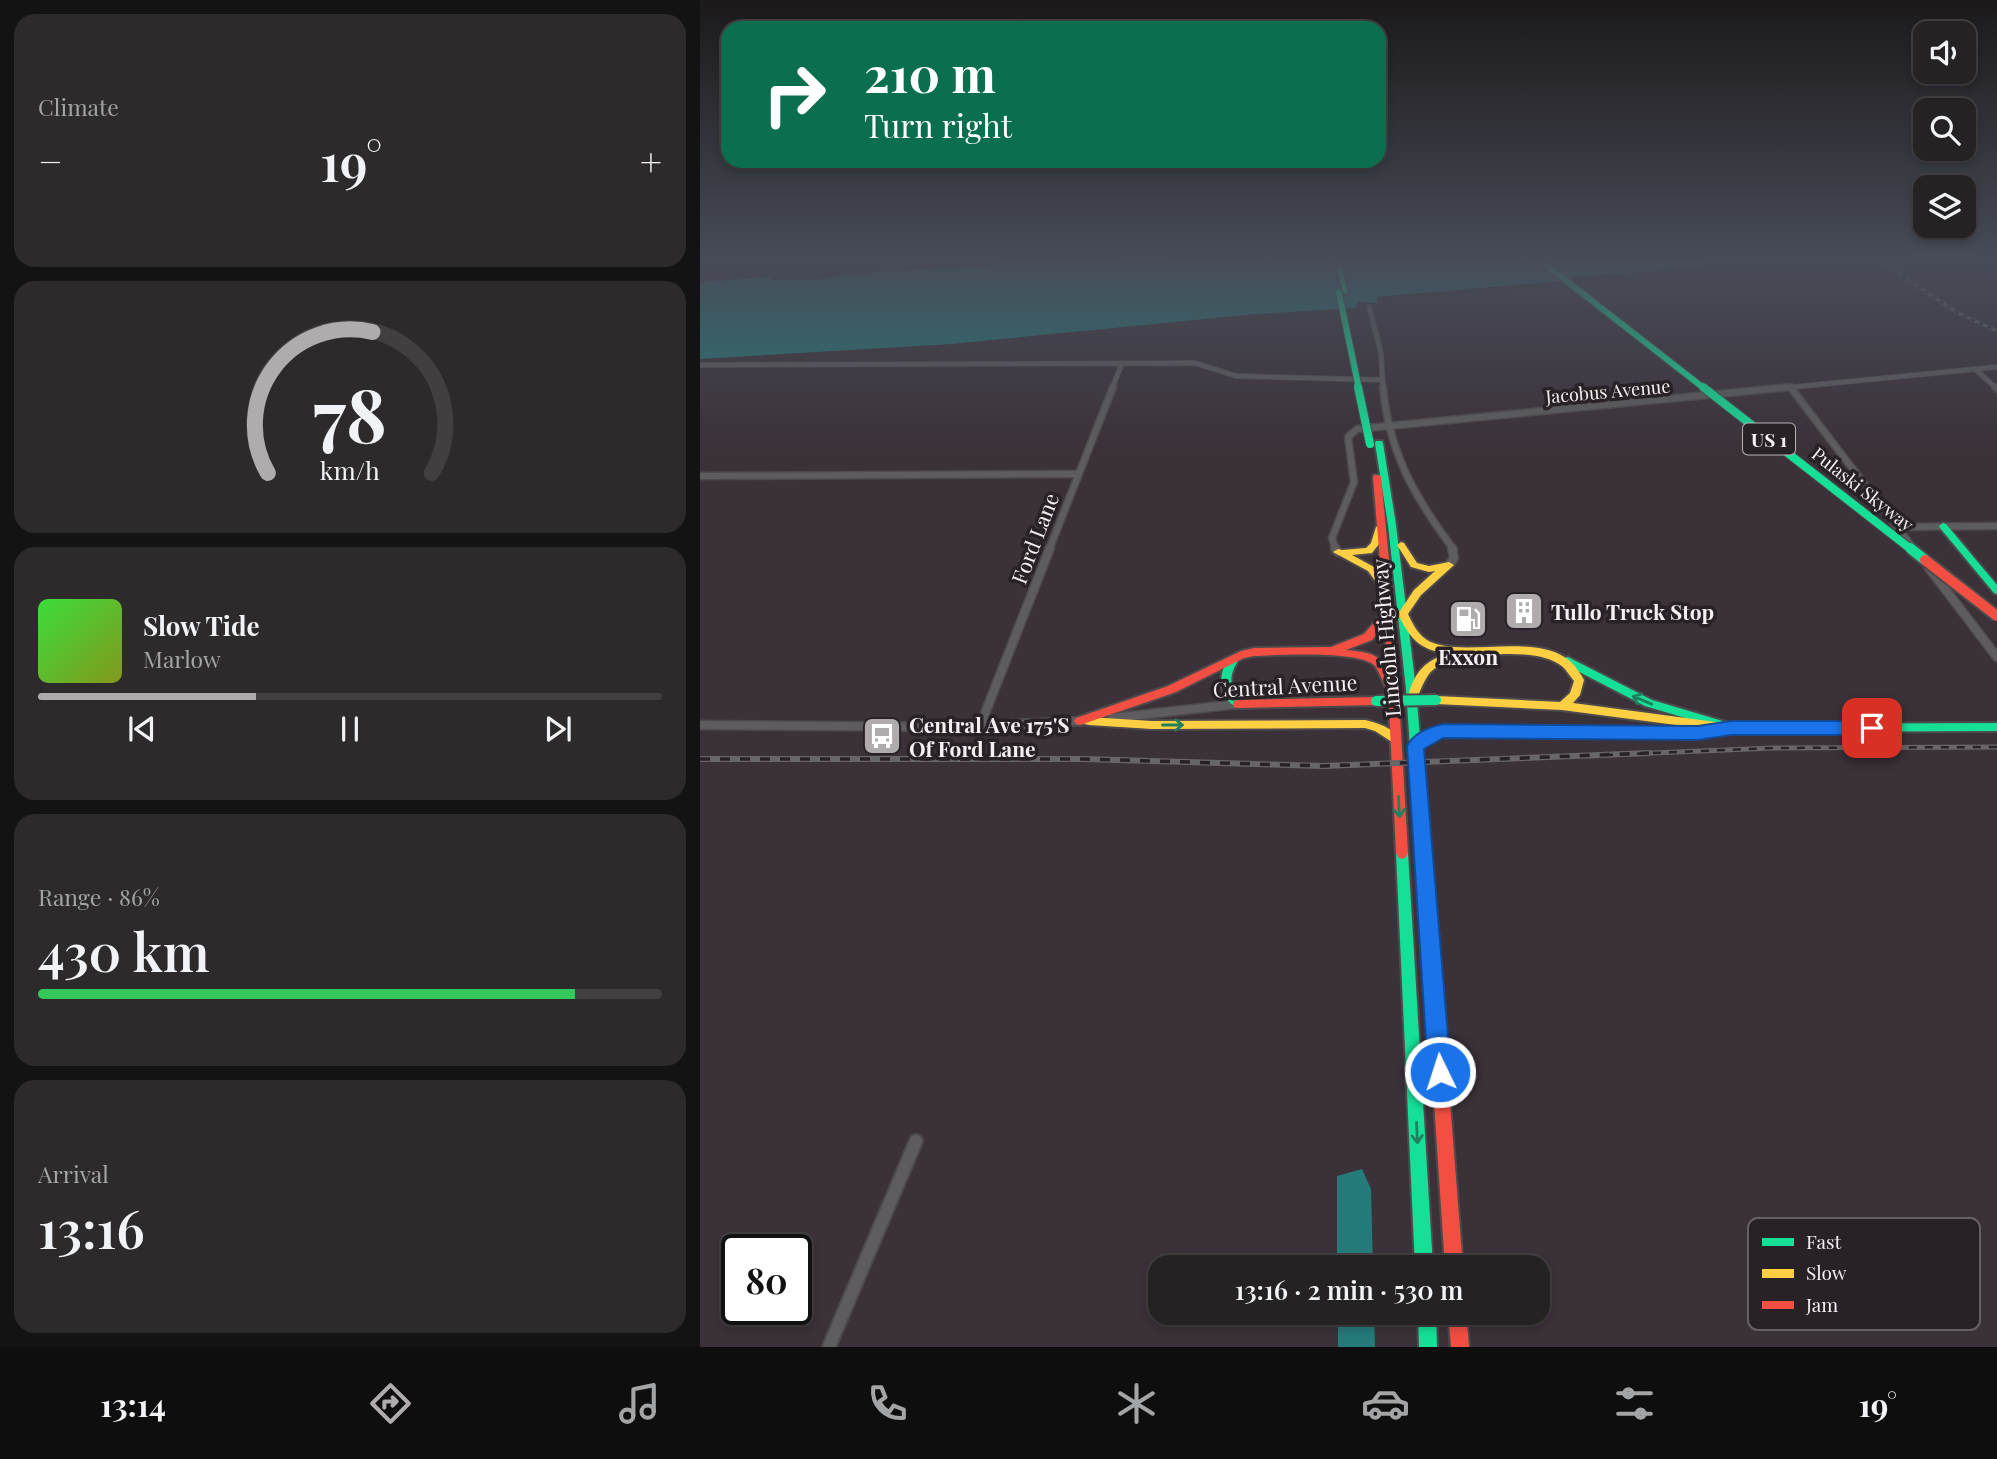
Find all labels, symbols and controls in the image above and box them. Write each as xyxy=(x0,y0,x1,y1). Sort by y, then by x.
map controls xyxy=(1913,21,1976,238)
button: sound xyxy=(1913,21,1976,84)
text: 210 m xyxy=(864,40,996,105)
icon: right xyxy=(749,49,840,140)
text: Climate xyxy=(38,91,119,122)
button: search xyxy=(1913,98,1976,161)
text: Turn right xyxy=(864,103,1012,146)
text: 19° xyxy=(320,126,382,195)
text: − xyxy=(38,135,63,186)
text: + xyxy=(640,135,662,186)
button: layers xyxy=(1913,175,1976,238)
text: 78 xyxy=(313,364,387,461)
street label: Jacobus Avenue xyxy=(1544,374,1671,408)
road number: US 1 xyxy=(1743,424,1795,454)
street label: Pulaski Skyway xyxy=(1807,442,1919,536)
text: km/h xyxy=(320,453,380,486)
street label: Ford Lane xyxy=(1004,489,1064,587)
street label: Lincoln Highway xyxy=(1364,557,1406,718)
building icon: Tullo Truck Stop xyxy=(1503,590,1545,632)
place label: Tullo Truck Stop xyxy=(1551,597,1714,625)
fuel station icon: Exxon xyxy=(1447,598,1489,640)
text: Slow Tide xyxy=(143,608,260,643)
place label: Exxon xyxy=(1438,642,1498,670)
text: Marlow xyxy=(143,643,221,674)
street label: Central Avenue xyxy=(1212,667,1358,703)
one-way arrow xyxy=(1632,693,1653,706)
pin xyxy=(1842,698,1902,758)
icon: arrive xyxy=(1853,709,1891,747)
icon: previous xyxy=(123,710,161,748)
icon: pause xyxy=(331,710,369,748)
icon: next xyxy=(539,710,577,748)
place label: Central Ave 175'S Of Ford Lane xyxy=(909,710,1070,762)
bus stop icon: Central Ave 175'S Of Ford Lane xyxy=(861,715,903,757)
one-way arrow xyxy=(1161,718,1184,732)
one-way arrow xyxy=(1393,796,1406,818)
text: Range · 86% xyxy=(38,881,160,912)
text: 430 km xyxy=(38,916,209,985)
position arrow xyxy=(1403,1035,1477,1109)
one-way arrow xyxy=(1410,1121,1423,1144)
text: Arrival xyxy=(38,1158,109,1189)
text: 13:16 xyxy=(38,1193,145,1262)
legend xyxy=(1748,1218,1980,1330)
text: Fast xyxy=(1806,1228,1842,1254)
speed limit sign: 80 xyxy=(721,1234,812,1325)
text: Slow xyxy=(1806,1259,1847,1285)
text: 13:16 · 2 min · 530 m xyxy=(1235,1272,1463,1307)
text: Jam xyxy=(1805,1291,1838,1317)
icon: directions xyxy=(366,1379,415,1428)
icon: music xyxy=(615,1379,664,1428)
icon: phone xyxy=(863,1379,912,1428)
icon: climate xyxy=(1112,1379,1161,1428)
icon: car xyxy=(1361,1379,1410,1428)
icon: filters xyxy=(1610,1379,1659,1428)
text: 13:14 xyxy=(100,1382,166,1425)
text: 19° xyxy=(1858,1382,1897,1425)

